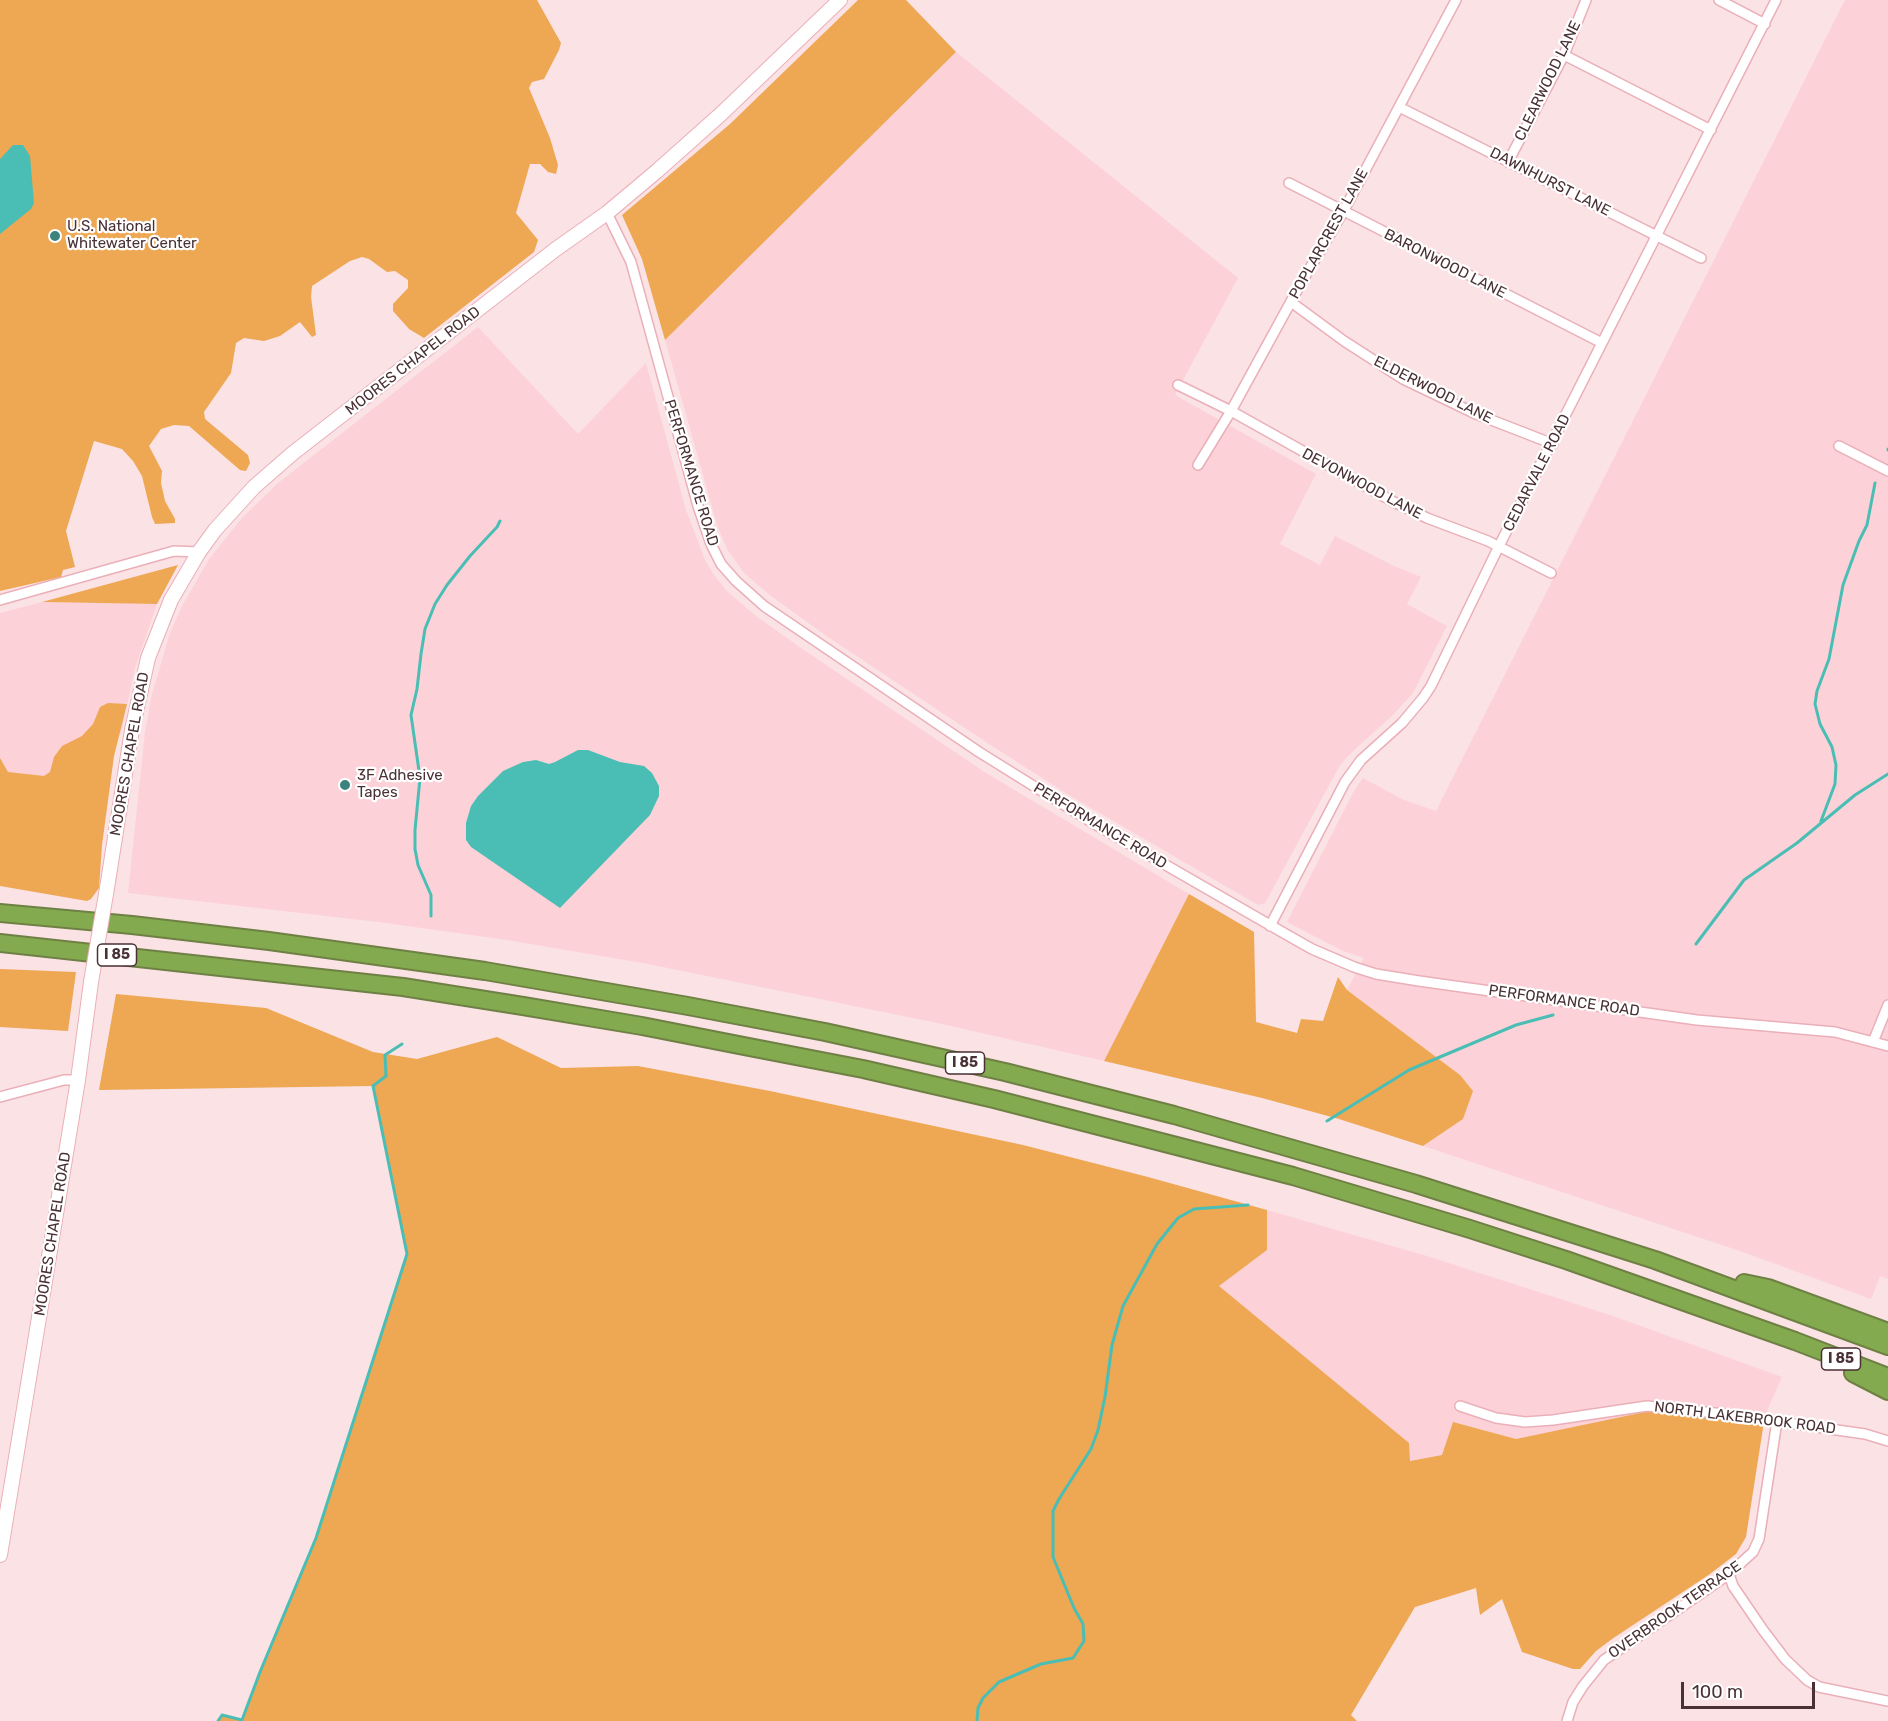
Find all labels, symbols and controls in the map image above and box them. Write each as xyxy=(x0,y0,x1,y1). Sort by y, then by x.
street label: CLEARWOOD LANE xyxy=(1511,18,1585,144)
street label: DAWNHURST LANE xyxy=(1487,144,1613,220)
street label: POPLARCREST LANE xyxy=(1286,166,1372,302)
place label: U.S. National Whitewater Center xyxy=(67,218,197,253)
street label: BARONWOOD LANE xyxy=(1381,225,1509,303)
marker: U.S. National Whitewater Center xyxy=(48,229,62,243)
street label: MOORES CHAPEL ROAD xyxy=(342,303,484,419)
street label: ELDERWOOD LANE xyxy=(1371,352,1495,428)
street label: PERFORMANCE ROAD xyxy=(660,397,722,549)
street label: CEDARVALE ROAD xyxy=(1500,411,1574,535)
street label: DEVONWOOD LANE xyxy=(1299,445,1425,523)
street label: MOORES CHAPEL ROAD xyxy=(107,671,153,837)
place label: 3F Adhesive Tapes xyxy=(357,767,443,802)
marker: 3F Adhesive Tapes xyxy=(338,778,352,792)
street label: PERFORMANCE ROAD xyxy=(1030,779,1170,873)
road number: I 85 xyxy=(98,944,136,966)
street label: PERFORMANCE ROAD xyxy=(1487,981,1641,1021)
road number: I 85 xyxy=(946,1052,984,1074)
street label: MOORES CHAPEL ROAD xyxy=(31,1151,75,1317)
road number: I 85 xyxy=(1822,1348,1860,1370)
street label: NORTH LAKEBROOK ROAD xyxy=(1653,1398,1837,1438)
street label: OVERBROOK TERRACE xyxy=(1605,1557,1745,1663)
scale bar xyxy=(1684,1670,1818,1708)
text: 100 m xyxy=(1692,1681,1743,1703)

